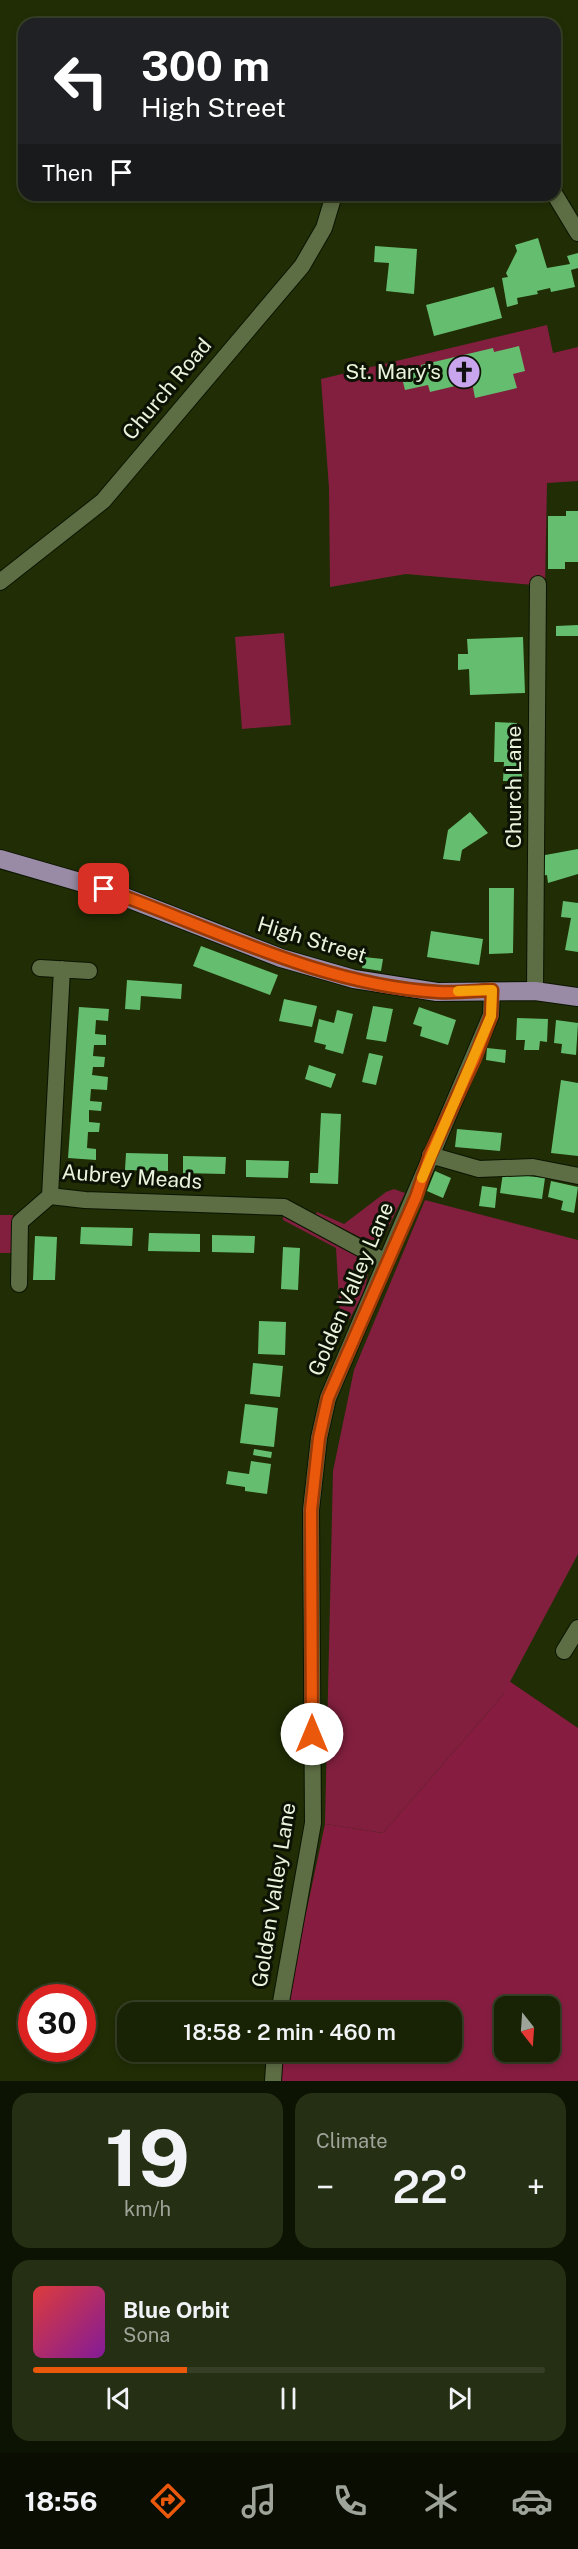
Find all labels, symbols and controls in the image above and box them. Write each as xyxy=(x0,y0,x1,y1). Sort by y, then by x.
text: 300 m xyxy=(141,41,270,90)
icon: left xyxy=(42,42,120,120)
text: High Street xyxy=(141,91,286,123)
icon: arrive xyxy=(105,156,138,189)
text: Then xyxy=(42,160,93,186)
street label: Church Road xyxy=(117,333,216,445)
church icon: St. Mary's xyxy=(446,354,482,390)
place label: St. Mary's xyxy=(345,359,441,384)
street label: Church Lane xyxy=(501,726,526,848)
pin xyxy=(78,863,129,914)
icon: arrive xyxy=(87,872,120,905)
street label: High Street xyxy=(255,911,370,968)
street label: Aubrey Meads xyxy=(61,1159,203,1194)
street label: Golden Valley Lane xyxy=(303,1198,398,1379)
position arrow xyxy=(280,1702,344,1766)
street label: Golden Valley Lane xyxy=(247,1801,300,1989)
speed limit sign: 30 xyxy=(18,1984,96,2062)
north arrow xyxy=(494,1996,560,2062)
map controls xyxy=(494,1996,560,2062)
text: 18:58 · 2 min · 460 m xyxy=(183,2019,396,2045)
text: 19 xyxy=(105,2112,190,2204)
text: Climate xyxy=(316,2129,388,2153)
text: 22° xyxy=(392,2160,469,2213)
text: − xyxy=(316,2168,334,2206)
text: + xyxy=(527,2168,545,2206)
text: km/h xyxy=(124,2197,171,2221)
text: Blue Orbit xyxy=(123,2297,230,2323)
text: Sona xyxy=(123,2323,170,2347)
icon: previous xyxy=(102,2382,135,2415)
icon: pause xyxy=(272,2382,305,2415)
icon: next xyxy=(443,2382,476,2415)
icon: directions xyxy=(147,2480,189,2522)
icon: music xyxy=(238,2480,280,2522)
icon: phone xyxy=(329,2480,371,2522)
icon: climate xyxy=(420,2480,462,2522)
icon: car xyxy=(511,2480,553,2522)
text: 18:56 xyxy=(25,2485,98,2517)

